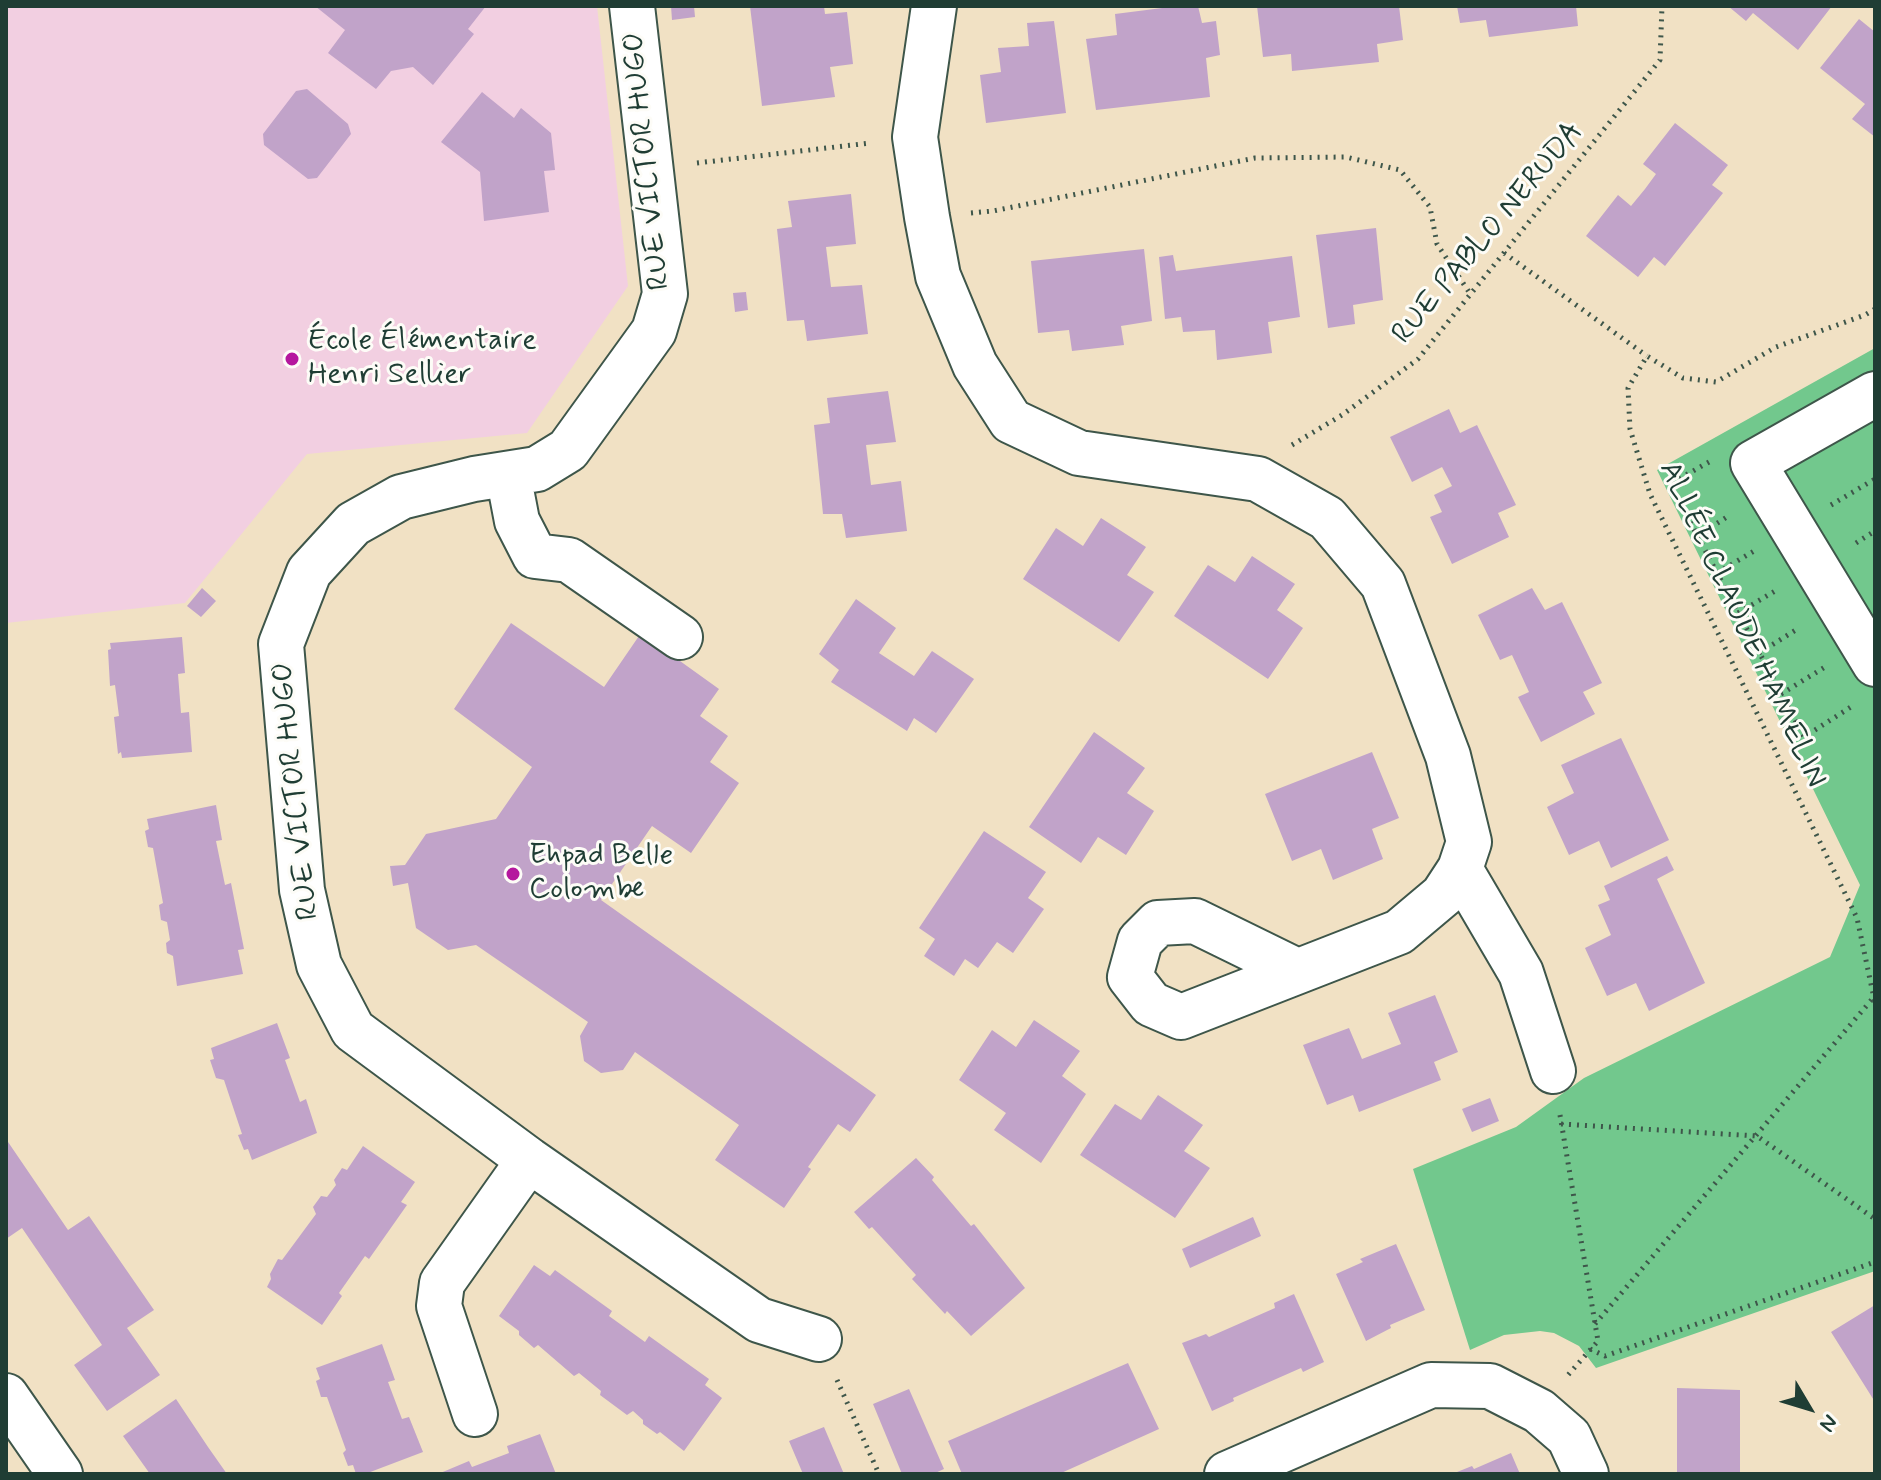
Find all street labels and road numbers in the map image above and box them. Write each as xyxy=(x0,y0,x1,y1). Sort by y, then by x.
street label: RUE VICTOR HUGO xyxy=(617,30,679,292)
street label: RUE PABLO NERUDA xyxy=(1386,116,1592,352)
street label: ALLÉE CLAUDE HAMELIN xyxy=(1650,456,1832,794)
street label: RUE VICTOR HUGO xyxy=(266,660,328,922)

